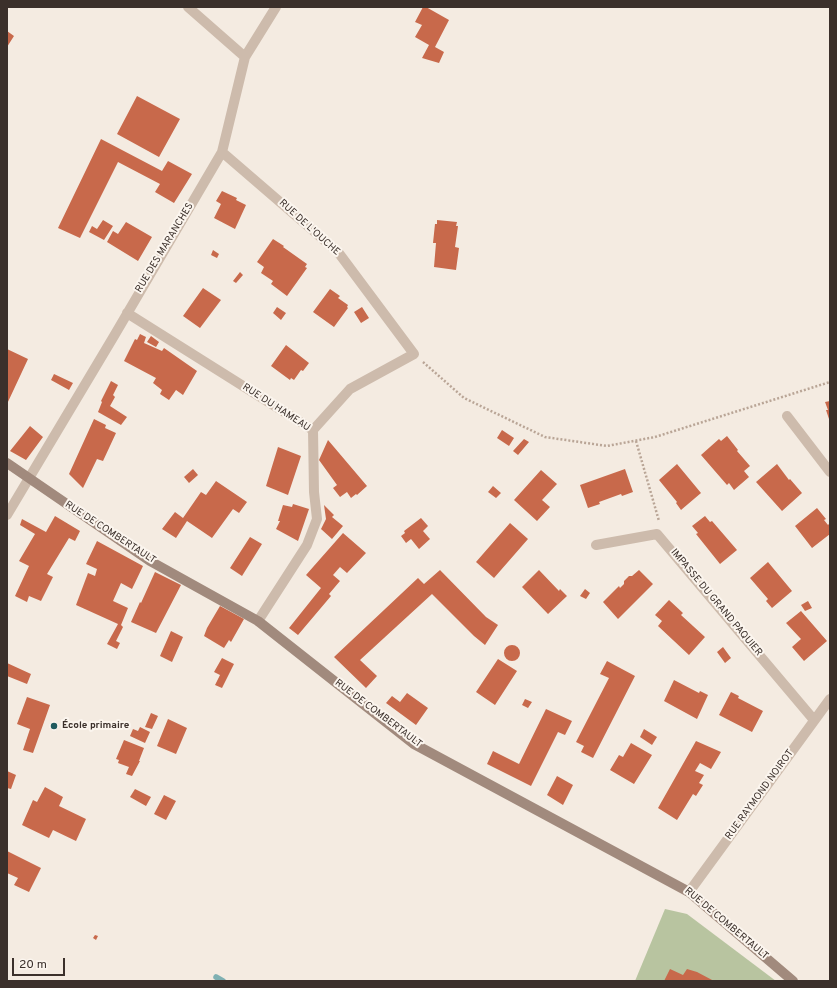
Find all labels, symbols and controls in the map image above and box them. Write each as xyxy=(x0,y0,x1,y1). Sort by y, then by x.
street label: RUE DE L'OUCHE xyxy=(276,197,342,259)
street label: RUE DES MARANCHES xyxy=(133,201,197,295)
street label: RUE DU HAMEAU xyxy=(240,382,312,434)
street label: RUE DE COMBERTAULT xyxy=(62,499,158,567)
street label: IMPASSE DU GRAND PAQUIER xyxy=(668,547,764,659)
street label: RUE DE COMBERTAULT xyxy=(332,677,424,751)
place label: École primaire xyxy=(62,720,129,732)
marker: École primaire xyxy=(49,721,59,731)
street label: RUE RAYMOND NOIROT xyxy=(723,748,797,842)
street label: RUE DE COMBERTAULT xyxy=(682,885,770,963)
scale bar xyxy=(14,950,67,976)
text: 20 m xyxy=(19,957,47,973)

